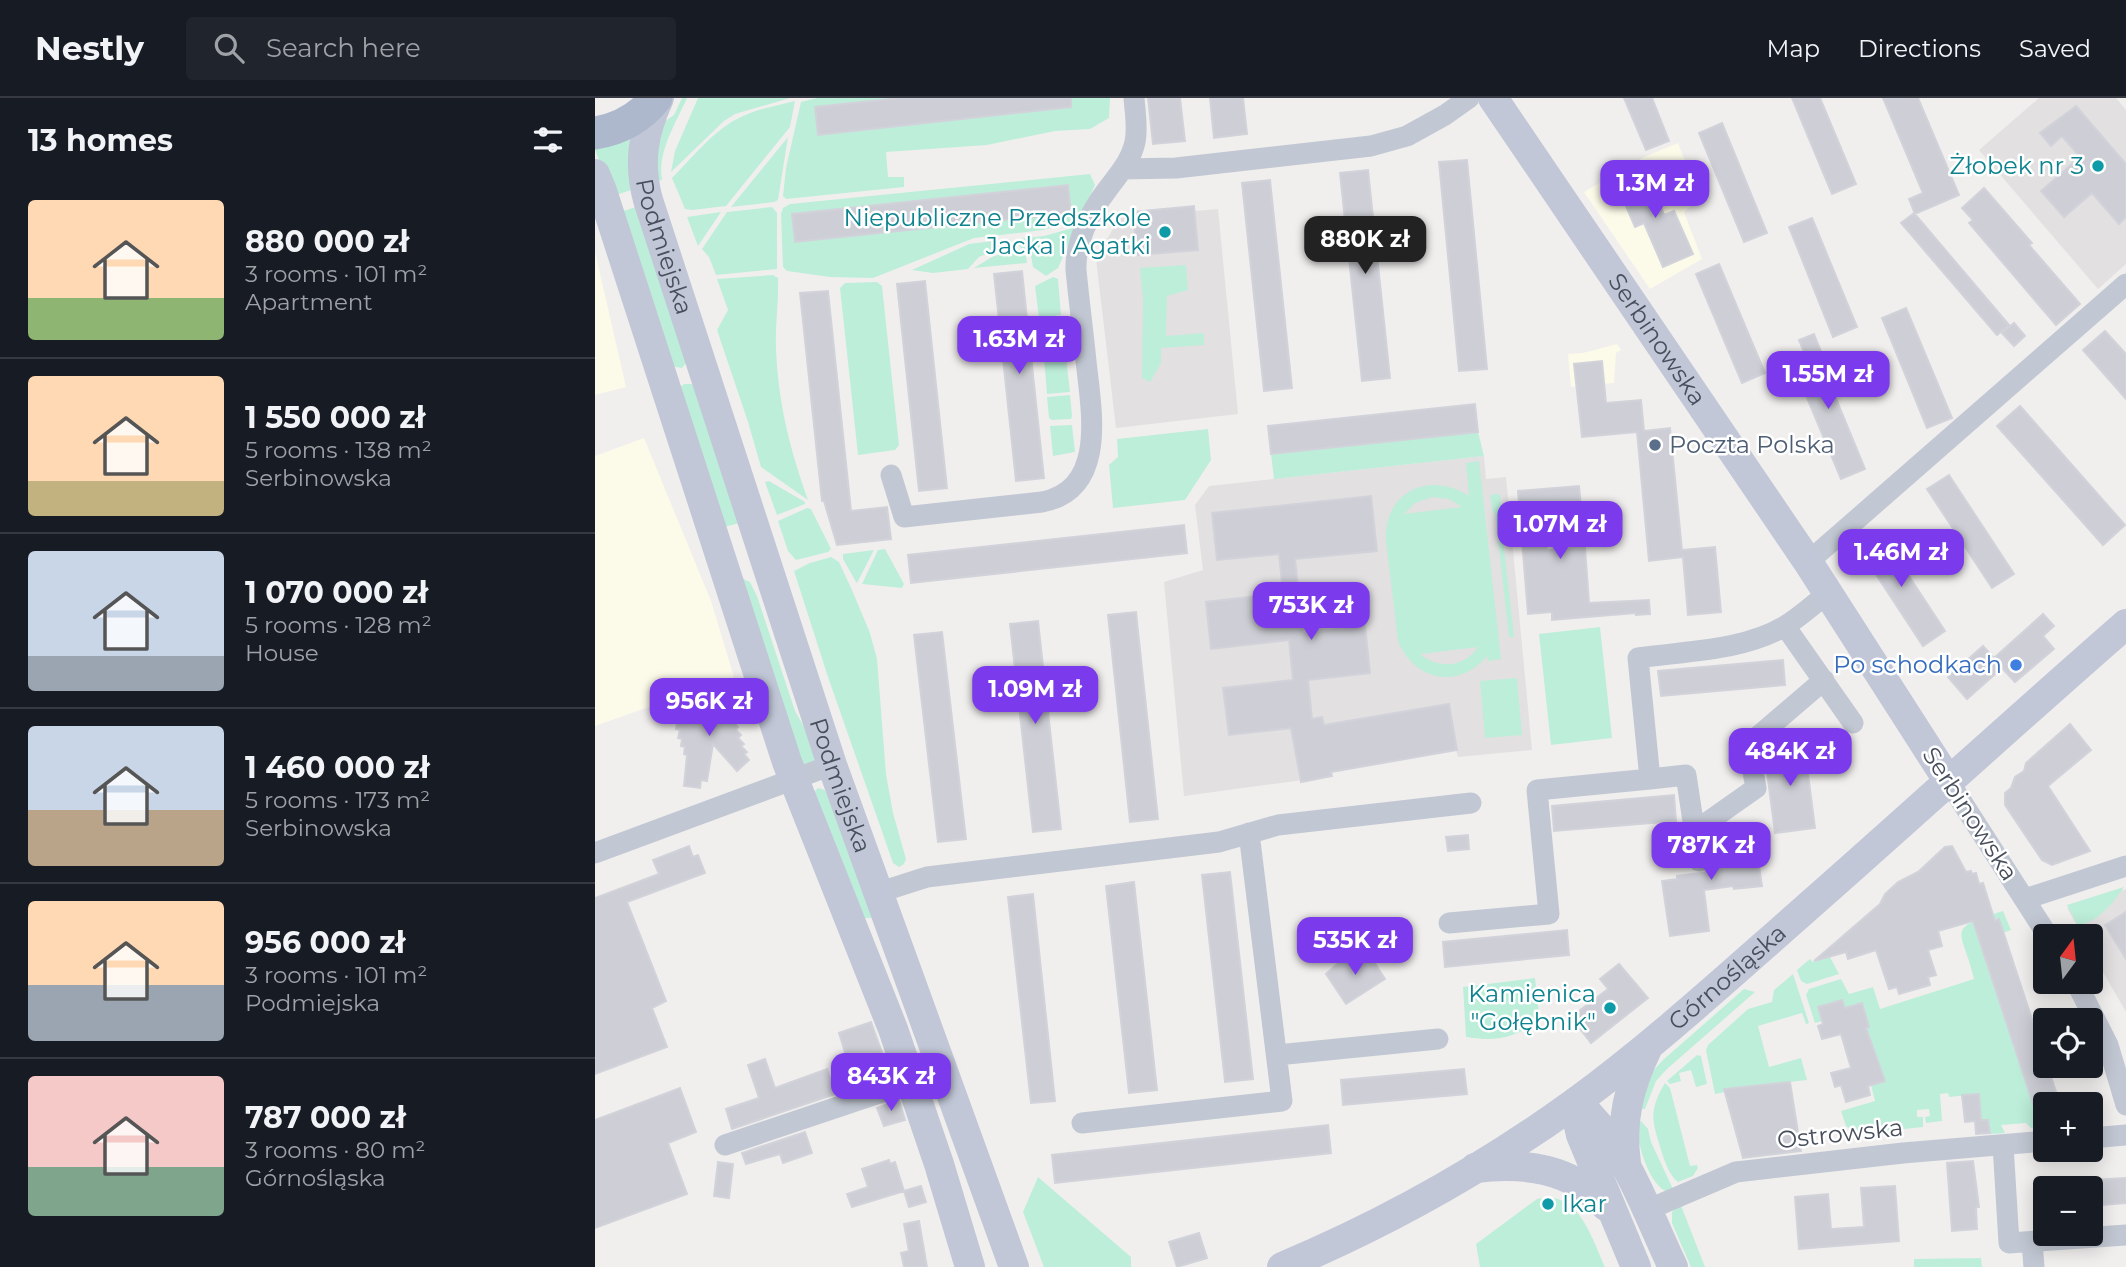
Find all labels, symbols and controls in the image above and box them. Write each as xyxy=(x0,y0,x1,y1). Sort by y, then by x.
search box xyxy=(186,17,676,80)
text: Nestly xyxy=(35,28,144,68)
icon: search xyxy=(210,29,248,67)
text: Search here xyxy=(266,32,421,64)
text: Map xyxy=(1767,34,1820,63)
text: Directions xyxy=(1858,34,1981,63)
text: Saved xyxy=(2019,34,2091,63)
icon: filters xyxy=(529,121,567,159)
text: 13 homes xyxy=(28,122,173,159)
place label: Żłobek nr 3 xyxy=(1950,151,2084,180)
marker: Żłobek nr 3 xyxy=(2090,158,2106,174)
pin: 1.3M zł xyxy=(1590,160,1720,220)
text: 1.3M zł xyxy=(1616,169,1694,197)
street label: Podmiejska xyxy=(630,176,699,318)
place label: Niepubliczne Przedszkole Jacka i Agatki xyxy=(843,203,1151,260)
pin: 880K zł xyxy=(1300,216,1430,276)
text: 880 000 zł xyxy=(245,223,409,260)
marker: Niepubliczne Przedszkole Jacka i Agatki xyxy=(1157,224,1173,240)
text: 880K zł xyxy=(1320,225,1410,253)
icon: home xyxy=(84,228,168,312)
text: 3 rooms · 101 m² xyxy=(245,260,427,288)
street label: Serbinowska xyxy=(1602,268,1712,411)
text: Apartment xyxy=(245,288,373,316)
pin: 1.63M zł xyxy=(947,316,1091,376)
text: 1.63M zł xyxy=(973,325,1065,353)
pin: 1.55M zł xyxy=(1756,352,1900,411)
text: 1.55M zł xyxy=(1783,360,1873,388)
text: 1 550 000 zł xyxy=(245,399,425,436)
icon: home xyxy=(84,404,168,488)
place label: Poczta Polska xyxy=(1669,430,1835,459)
text: 5 rooms · 138 m² xyxy=(245,436,432,464)
marker: Poczta Polska xyxy=(1647,437,1663,453)
text: Serbinowska xyxy=(245,464,392,492)
pin: 1.07M zł xyxy=(1488,502,1632,561)
text: 1.07M zł xyxy=(1513,510,1607,538)
pin: 1.46M zł xyxy=(1829,530,1973,589)
text: 1.46M zł xyxy=(1854,538,1948,566)
text: 1 070 000 zł xyxy=(245,574,428,611)
icon: home xyxy=(84,579,168,663)
pin: 753K zł xyxy=(1246,582,1376,642)
text: 753K zł xyxy=(1269,591,1353,619)
text: 5 rooms · 128 m² xyxy=(245,611,432,639)
text: House xyxy=(245,639,319,667)
place label: Po schodkach xyxy=(1833,650,2002,679)
marker: Po schodkach xyxy=(2008,657,2024,673)
pin: 1.09M zł xyxy=(963,666,1107,726)
text: 1.09M zł xyxy=(988,675,1082,703)
pin: 956K zł xyxy=(644,678,774,738)
text: 956K zł xyxy=(666,687,752,715)
street label: Podmiejska xyxy=(804,714,878,857)
pin: 484K zł xyxy=(1725,728,1855,788)
text: 484K zł xyxy=(1745,737,1835,765)
street label: Serbinowska xyxy=(1917,742,2024,886)
text: 1 460 000 zł xyxy=(245,749,430,786)
icon: home xyxy=(84,754,168,838)
text: 5 rooms · 173 m² xyxy=(245,786,430,814)
text: Serbinowska xyxy=(245,814,392,842)
pin: 787K zł xyxy=(1646,822,1776,882)
text: 787K zł xyxy=(1668,831,1754,859)
pin: 535K zł xyxy=(1290,918,1420,977)
street label: Górnośląska xyxy=(1662,918,1792,1036)
text: 956 000 zł xyxy=(245,924,405,961)
north arrow xyxy=(2033,924,2103,994)
map controls xyxy=(2033,924,2103,1246)
text: 535K zł xyxy=(1313,926,1397,954)
icon: home xyxy=(84,929,168,1013)
text: 3 rooms · 101 m² xyxy=(245,961,427,989)
place label: Kamienica "Gołębnik" xyxy=(1468,979,1596,1036)
text: Podmiejska xyxy=(245,989,380,1017)
marker: Kamienica "Gołębnik" xyxy=(1602,1000,1618,1016)
button: locate xyxy=(2033,1008,2103,1078)
pin: 843K zł xyxy=(826,1054,956,1113)
text: 843K zł xyxy=(847,1062,935,1090)
button: + xyxy=(2033,1092,2103,1162)
text: 787 000 zł xyxy=(245,1099,406,1136)
icon: home xyxy=(84,1104,168,1188)
street label: Ostrowska xyxy=(1776,1112,1904,1155)
text: 3 rooms · 80 m² xyxy=(245,1136,425,1164)
text: Górnośląska xyxy=(245,1164,386,1192)
button: − xyxy=(2033,1176,2103,1246)
place label: Ikar xyxy=(1562,1189,1607,1218)
marker: Ikar xyxy=(1540,1196,1556,1212)

